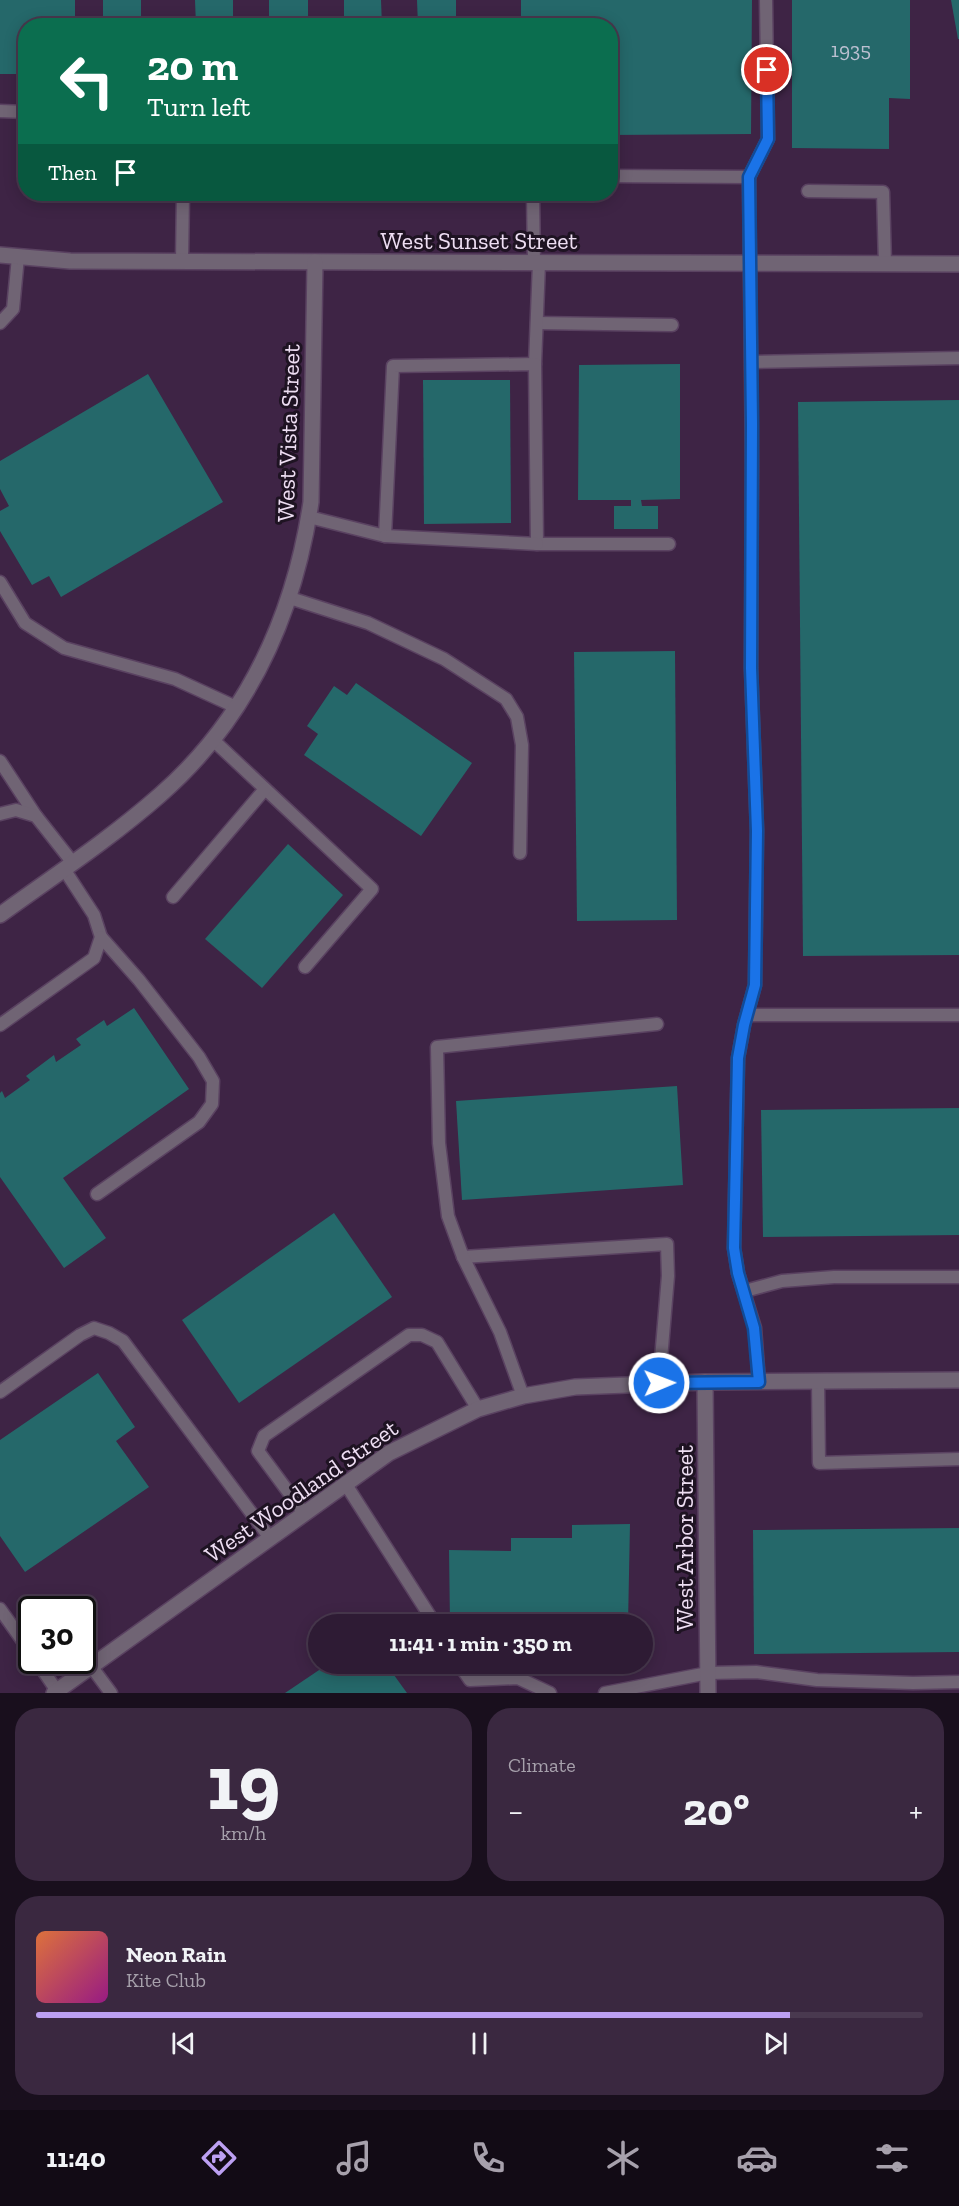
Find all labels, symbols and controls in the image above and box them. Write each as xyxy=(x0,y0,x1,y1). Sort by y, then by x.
house number: 1935 xyxy=(831,37,871,62)
text: 20 m xyxy=(147,40,238,91)
icon: left xyxy=(48,42,126,120)
pin xyxy=(741,44,792,95)
icon: arrive xyxy=(750,53,783,86)
text: Turn left xyxy=(147,91,250,123)
icon: arrive xyxy=(109,156,142,189)
text: Then xyxy=(48,159,97,186)
street label: West Sunset Street xyxy=(381,226,578,255)
street label: West Vista Street xyxy=(270,343,306,523)
position arrow xyxy=(627,1351,691,1415)
street label: West Woodland Street xyxy=(199,1413,403,1569)
street label: West Arbor Street xyxy=(670,1445,699,1631)
speed limit sign: 30 xyxy=(18,1596,96,1674)
text: 11:41 · 1 min · 350 m xyxy=(389,1630,572,1657)
text: 19 xyxy=(207,1735,280,1829)
text: Climate xyxy=(508,1753,576,1777)
text: 20° xyxy=(683,1783,749,1837)
text: − xyxy=(508,1791,523,1830)
text: + xyxy=(909,1791,923,1830)
text: km/h xyxy=(221,1821,266,1845)
text: Neon Rain xyxy=(126,1941,226,1968)
text: Kite Club xyxy=(126,1968,206,1992)
icon: previous xyxy=(167,2027,200,2060)
icon: pause xyxy=(463,2027,496,2060)
icon: next xyxy=(759,2027,792,2060)
icon: directions xyxy=(198,2137,240,2179)
icon: music xyxy=(333,2137,375,2179)
icon: phone xyxy=(467,2137,509,2179)
icon: climate xyxy=(602,2137,644,2179)
icon: car xyxy=(736,2137,778,2179)
icon: filters xyxy=(871,2137,913,2179)
text: 11:40 xyxy=(46,2142,106,2174)

